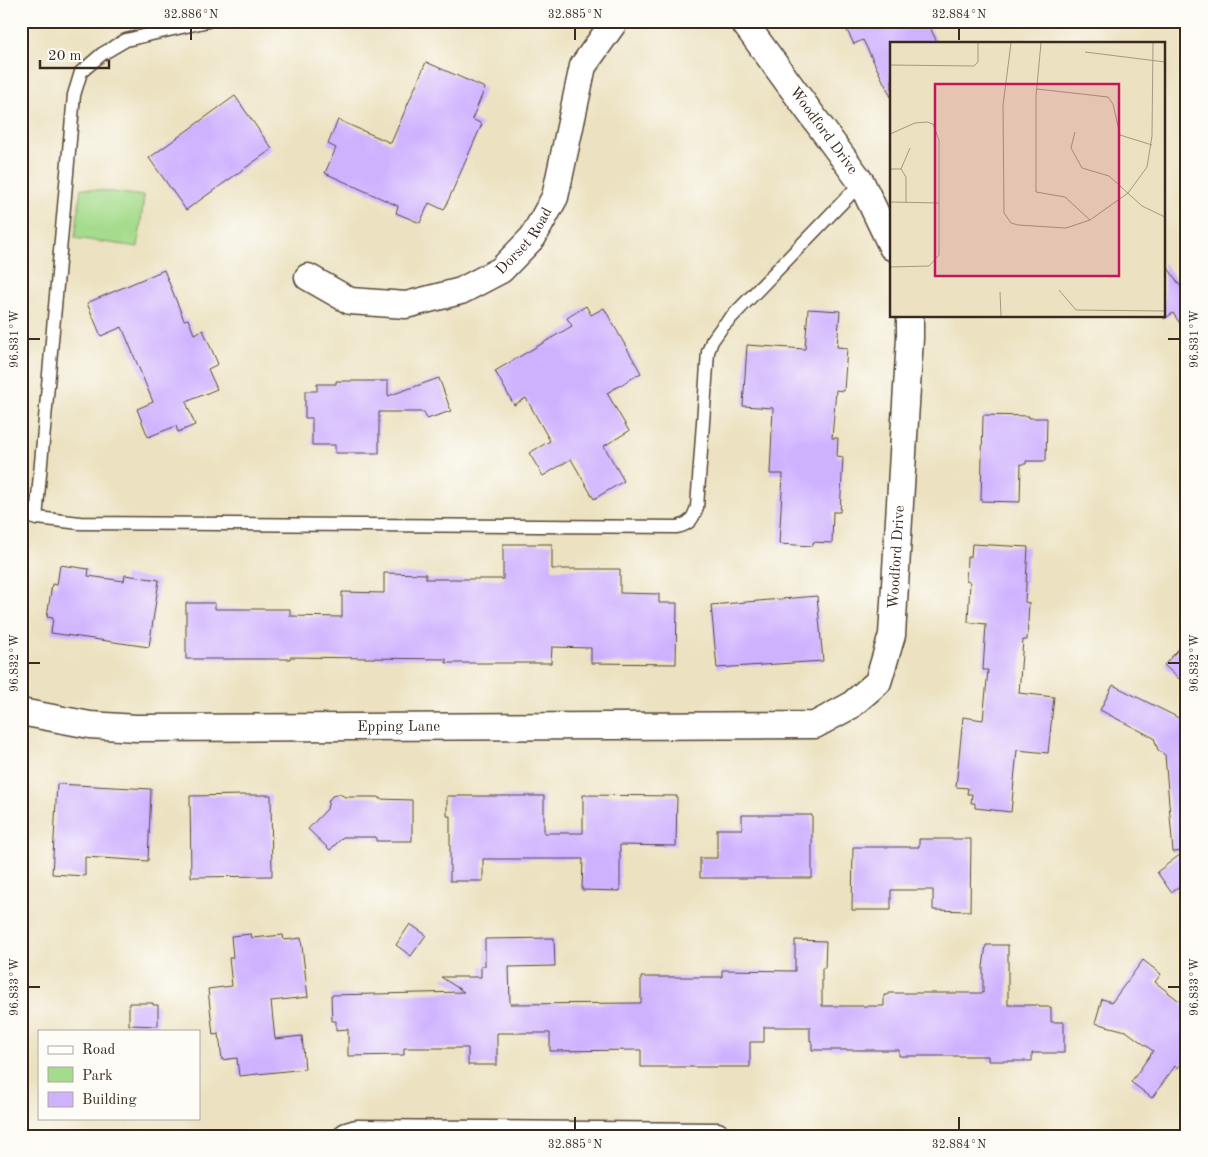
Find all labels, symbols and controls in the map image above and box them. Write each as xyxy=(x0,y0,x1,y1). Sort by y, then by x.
text: 32.885°N xyxy=(548,8,602,21)
text: 32.886°N xyxy=(164,9,218,21)
text: 32.884°N xyxy=(932,9,986,21)
scale bar xyxy=(40,38,109,70)
inset map xyxy=(890,42,1166,318)
text: 20 m xyxy=(48,49,82,64)
street label: Woodford Drive xyxy=(787,84,860,177)
street label: Dorset Road xyxy=(493,205,555,278)
text: 96.831°W xyxy=(9,310,21,368)
text: 96.831°W xyxy=(1189,310,1201,368)
street label: Woodford Drive xyxy=(886,505,907,610)
text: 96.832°W xyxy=(9,634,21,692)
text: 96.832°W xyxy=(1189,634,1201,692)
street label: Epping Lane xyxy=(357,719,440,735)
text: 96.833°W xyxy=(9,958,21,1016)
text: 96.833°W xyxy=(1189,958,1201,1016)
legend xyxy=(38,1030,200,1120)
text: Road xyxy=(82,1043,116,1058)
text: Park xyxy=(82,1069,113,1084)
text: Building xyxy=(82,1093,137,1108)
text: 32.885°N xyxy=(548,1138,602,1151)
text: 32.884°N xyxy=(932,1139,986,1151)

